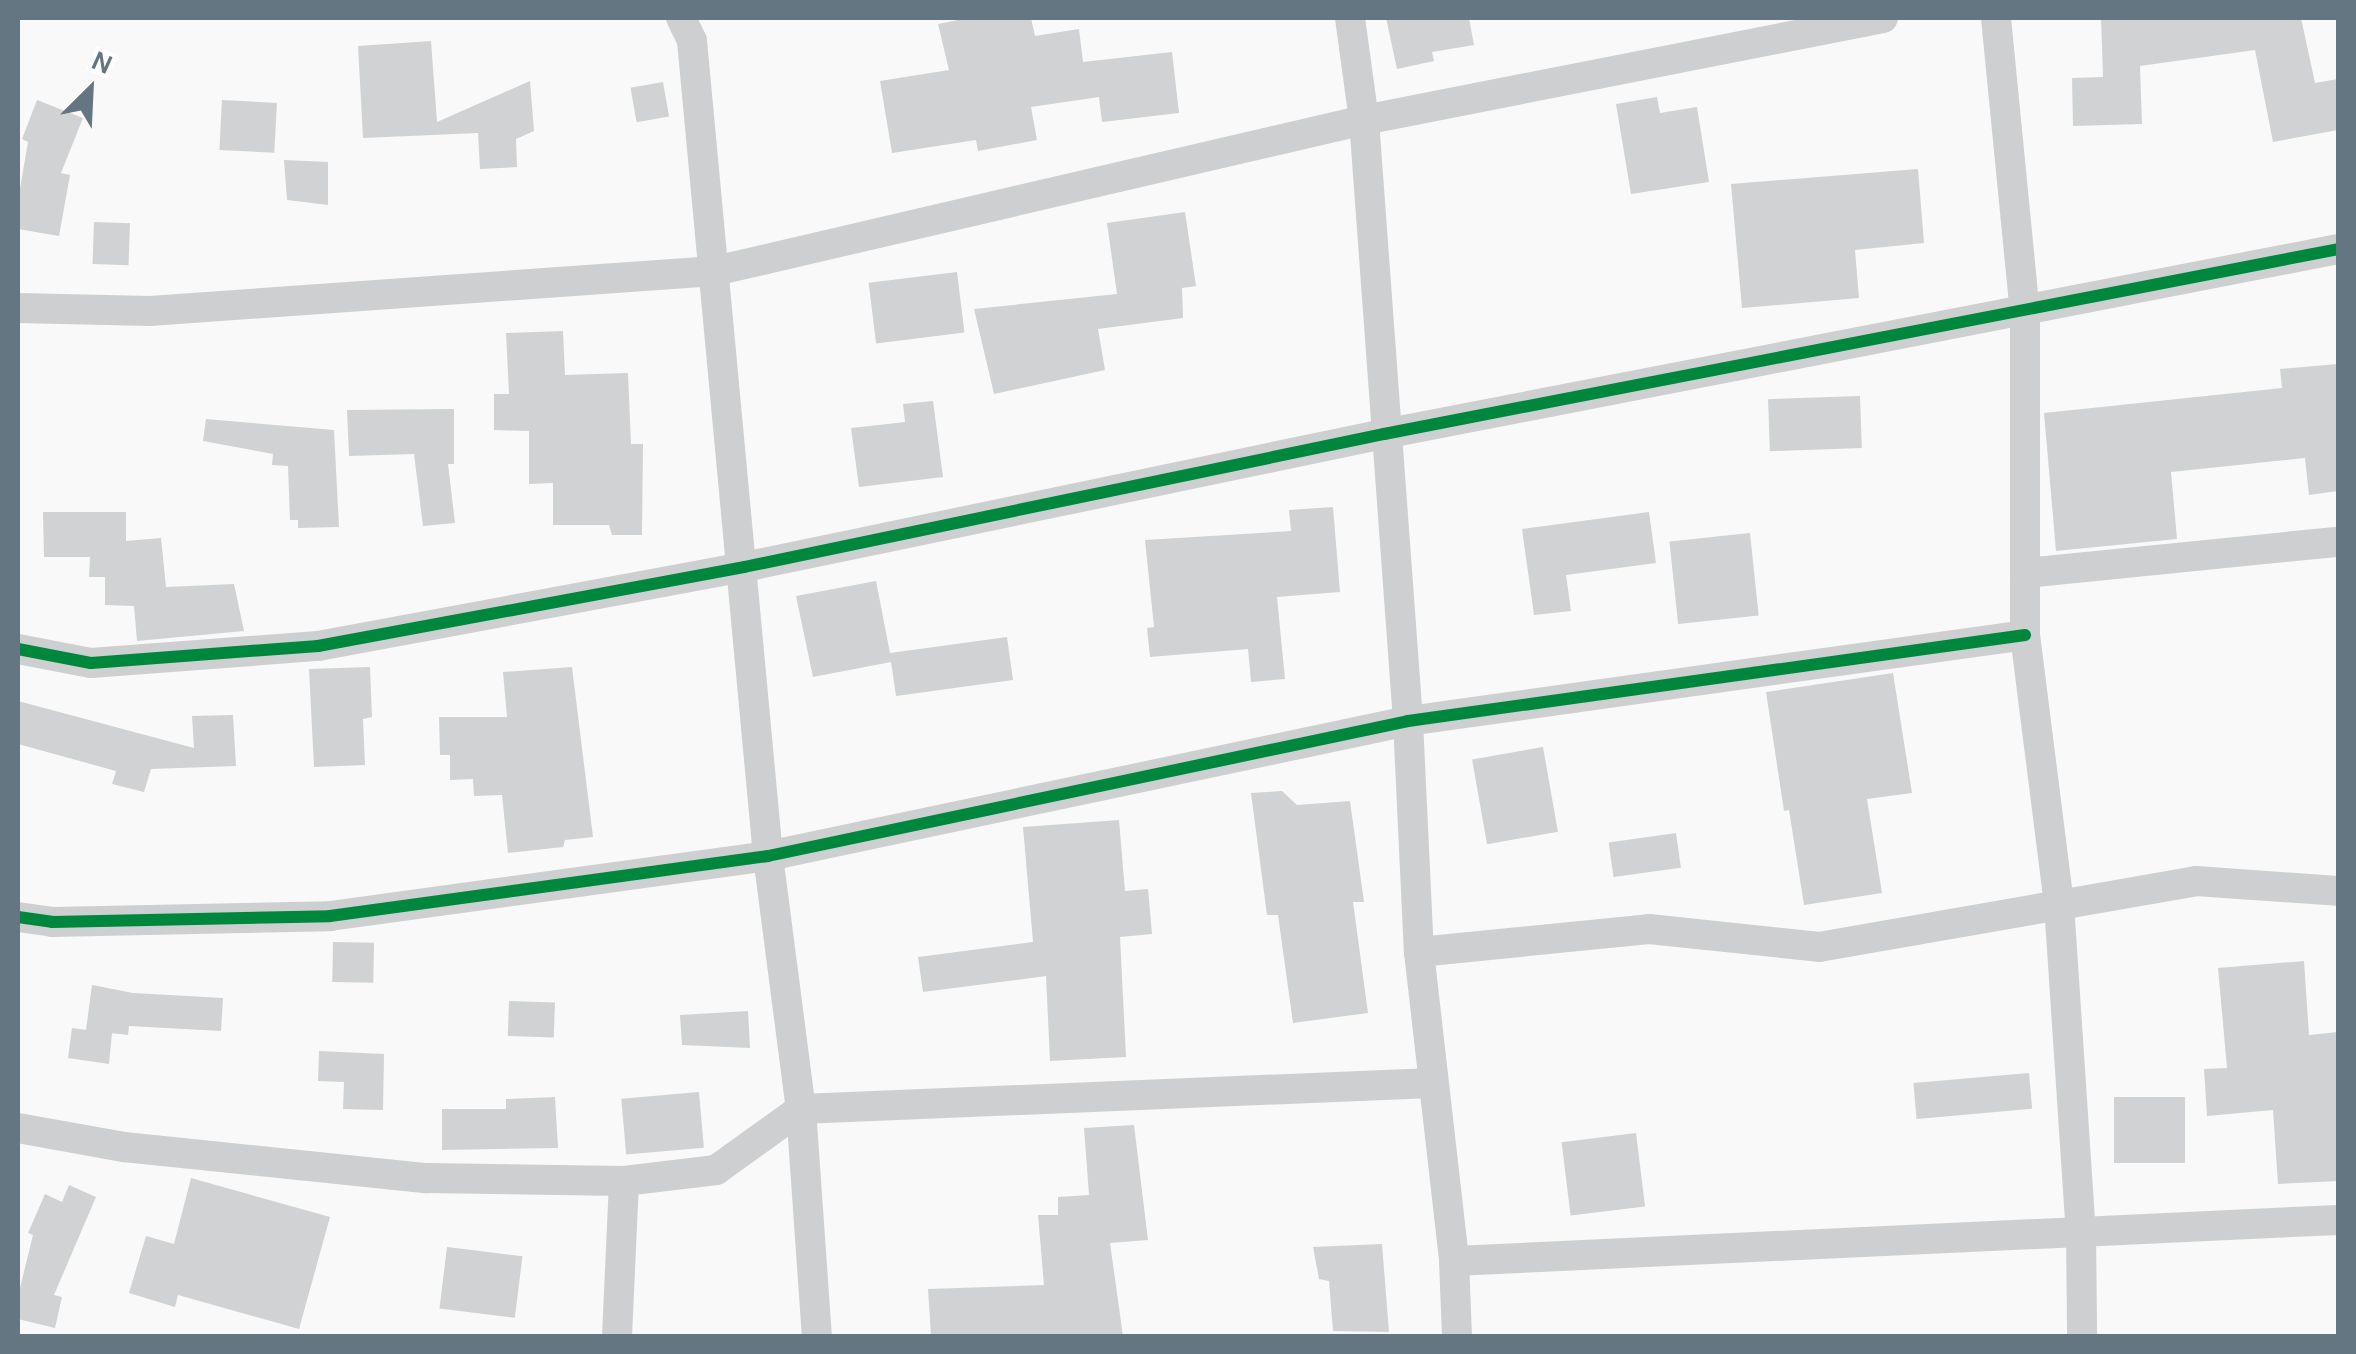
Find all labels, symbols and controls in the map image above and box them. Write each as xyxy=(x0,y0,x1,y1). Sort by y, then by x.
north arrow xyxy=(40,40,140,140)
text: N xyxy=(87,43,118,81)

